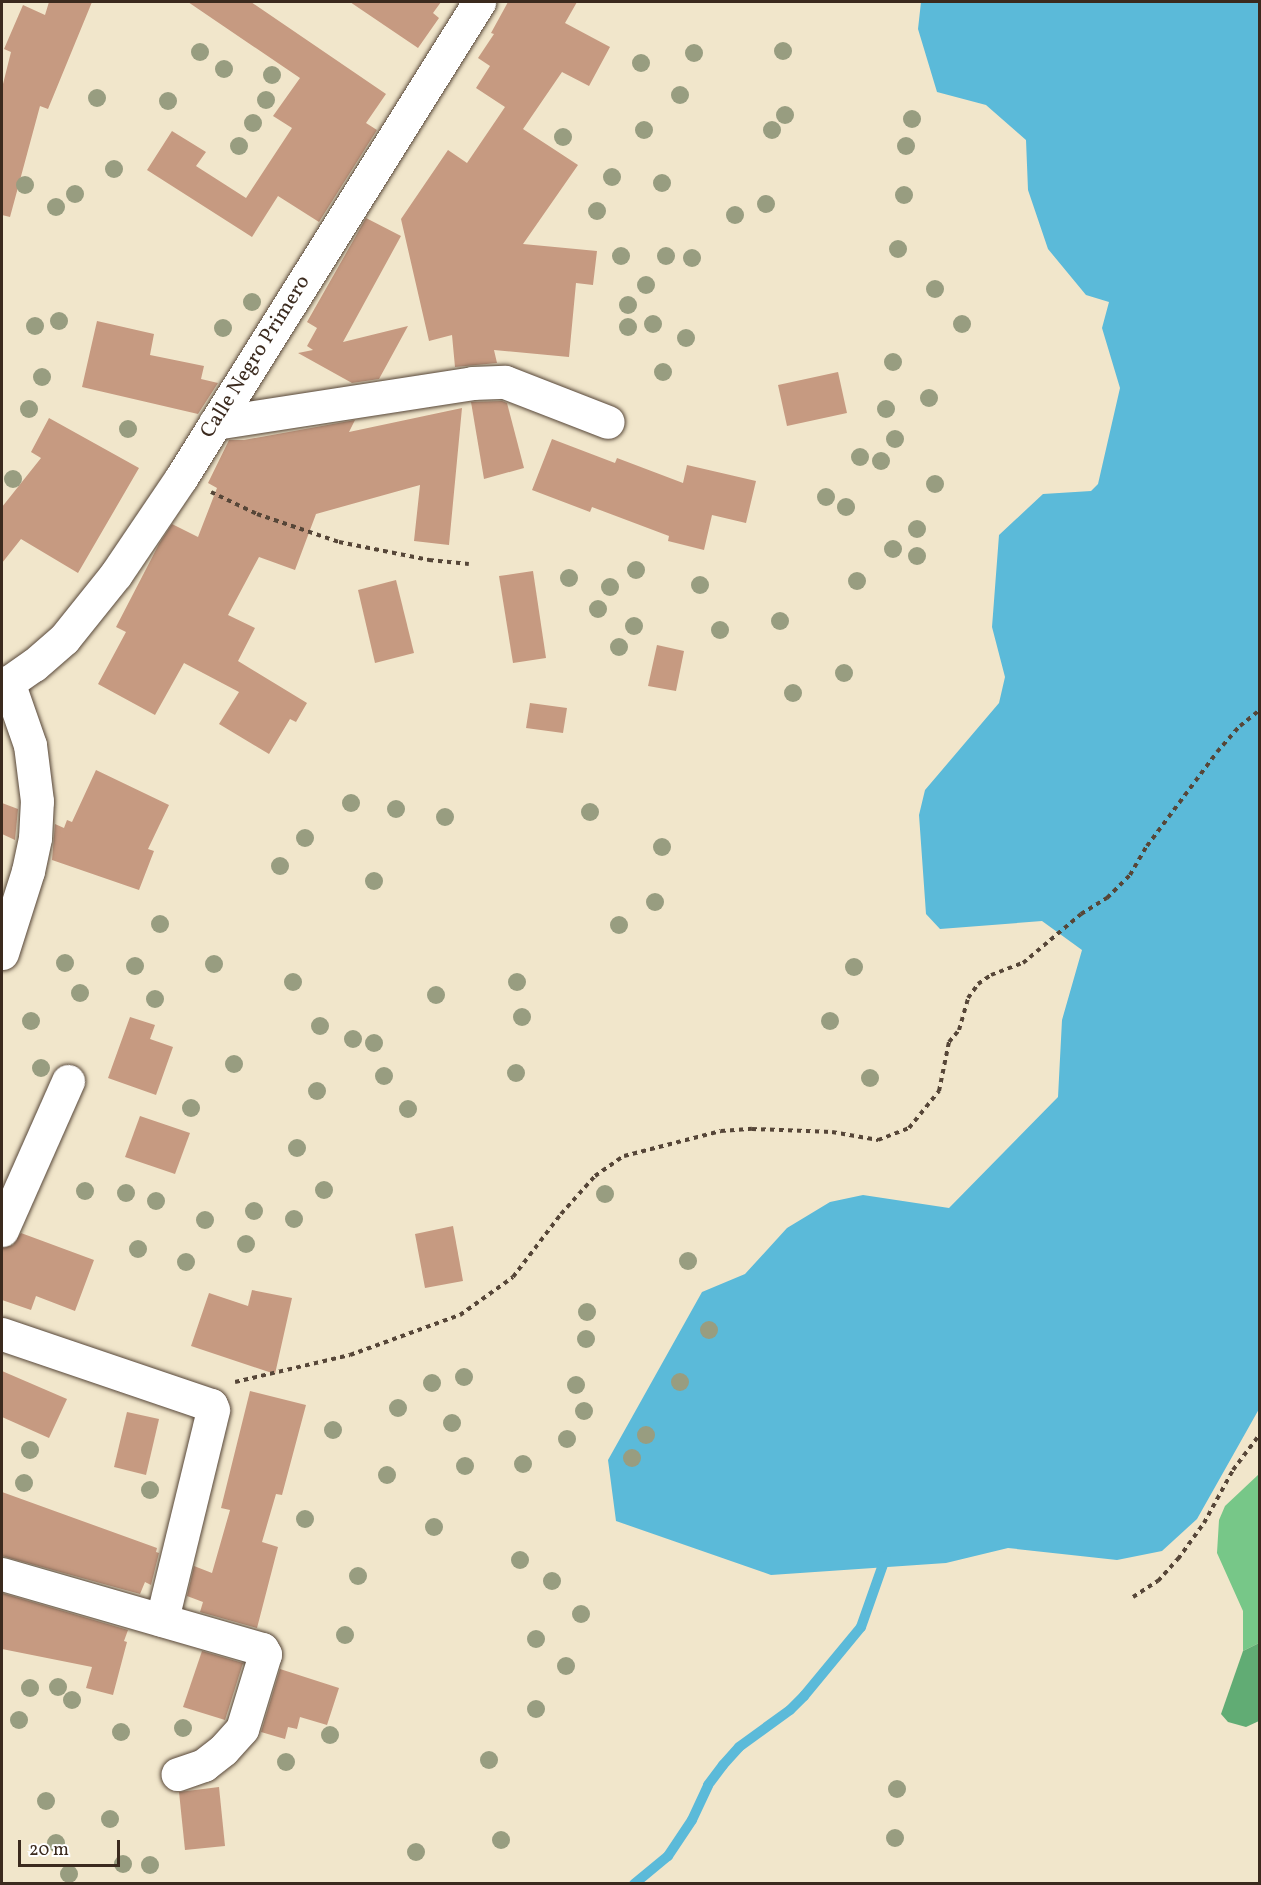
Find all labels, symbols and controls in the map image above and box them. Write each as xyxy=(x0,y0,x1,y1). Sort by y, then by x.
street label: Calle Negro Primero xyxy=(196,271,316,443)
scale bar xyxy=(21,1828,123,1866)
text: 20 m xyxy=(29,1838,69,1863)

